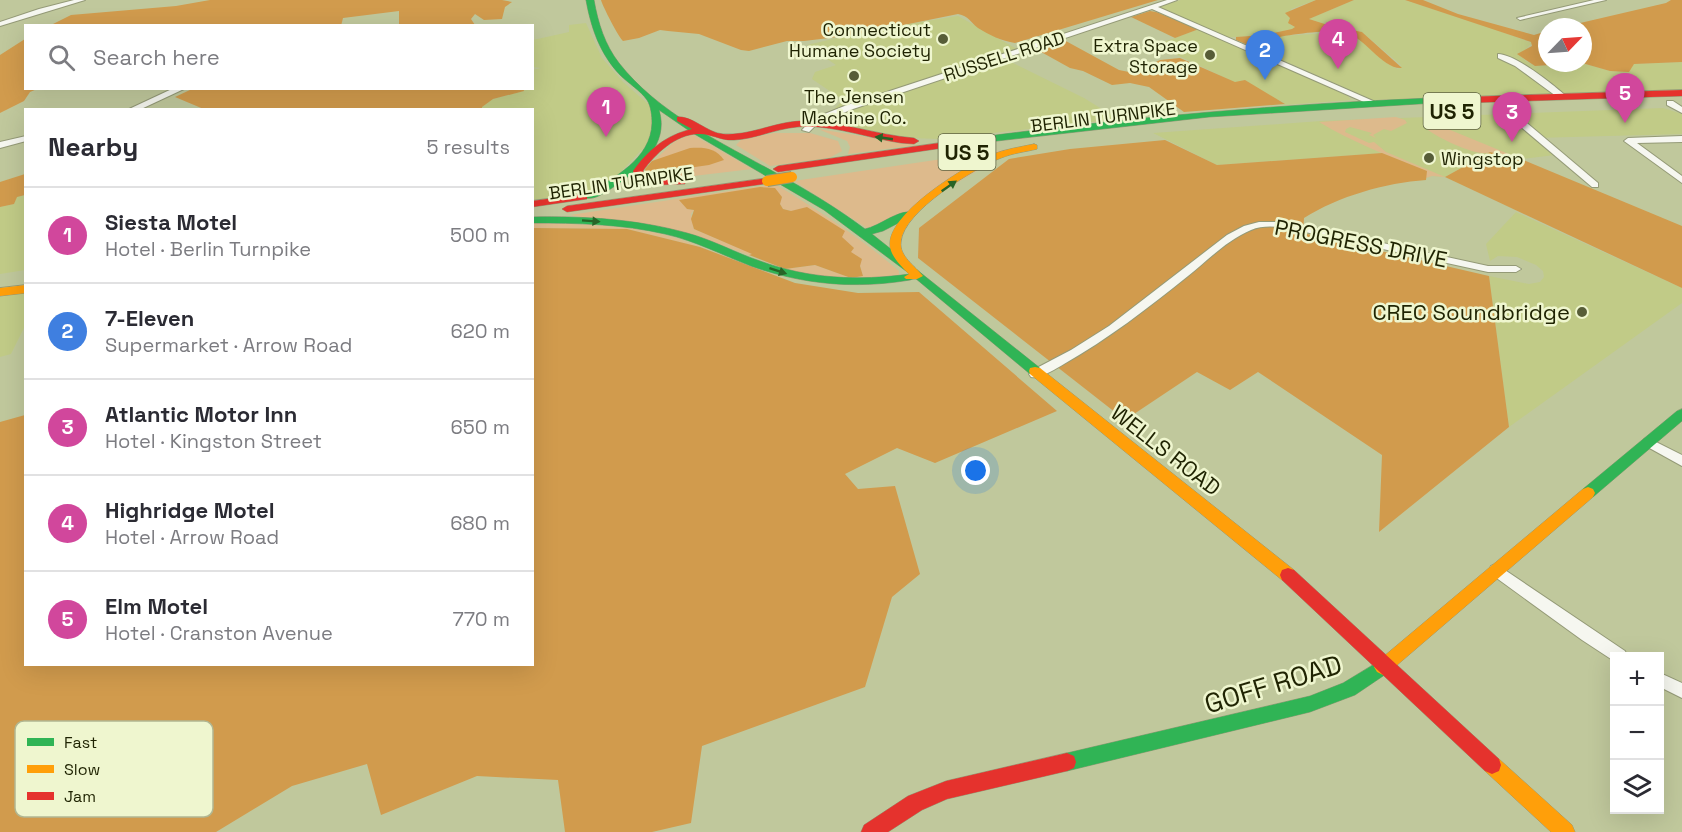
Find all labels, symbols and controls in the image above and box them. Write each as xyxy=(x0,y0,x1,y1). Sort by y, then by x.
place label: Connecticut Humane Society xyxy=(789,18,931,62)
north arrow xyxy=(1538,18,1592,72)
pin: 4 xyxy=(1318,20,1358,69)
search box xyxy=(24,24,534,90)
street label: RUSSELL ROAD xyxy=(941,26,1067,86)
pin: 2 xyxy=(1246,31,1284,80)
marker: Connecticut Humane Society xyxy=(936,32,950,46)
place label: Extra Space Storage xyxy=(1093,34,1198,78)
icon: search xyxy=(45,41,78,74)
text: Search here xyxy=(93,43,220,71)
marker: Extra Space Storage xyxy=(1203,48,1217,62)
marker: The Jensen Machine Co. xyxy=(847,69,861,83)
pin: 5 xyxy=(1606,74,1644,123)
place label: The Jensen Machine Co. xyxy=(801,85,907,129)
pin: 1 xyxy=(586,88,626,137)
pin: 3 xyxy=(1492,92,1532,142)
road number: US 5 xyxy=(1424,93,1480,129)
street label: BERLIN TURNPIKE xyxy=(1029,97,1177,137)
text: Nearby xyxy=(48,130,138,164)
text: 5 results xyxy=(426,134,510,160)
one-way arrow xyxy=(875,134,894,143)
road number: US 5 xyxy=(938,134,996,170)
place label: Wingstop xyxy=(1441,147,1524,170)
marker: Wingstop xyxy=(1422,151,1436,165)
street label: BERLIN TURNPIKE xyxy=(547,161,695,205)
one-way arrow xyxy=(941,180,957,192)
text: Siesta Motel xyxy=(105,208,237,236)
street label: PROGRESS DRIVE xyxy=(1272,213,1450,273)
one-way arrow xyxy=(581,216,600,225)
text: 1 xyxy=(63,222,72,248)
text: 500 m xyxy=(450,222,510,248)
text: Hotel · Berlin Turnpike xyxy=(105,236,311,262)
one-way arrow xyxy=(769,267,787,276)
place label: CREC Soundbridge xyxy=(1372,298,1570,326)
text: 7-Eleven xyxy=(105,304,194,332)
marker: CREC Soundbridge xyxy=(1575,305,1589,319)
text: 2 xyxy=(62,318,73,344)
text: 620 m xyxy=(451,318,510,344)
text: Supermarket · Arrow Road xyxy=(105,332,352,358)
street label: WELLS ROAD xyxy=(1106,398,1226,502)
text: Atlantic Motor Inn xyxy=(105,400,297,428)
text: 3 xyxy=(61,414,74,440)
text: 650 m xyxy=(451,414,510,440)
text: Hotel · Kingston Street xyxy=(105,428,322,454)
your location xyxy=(961,456,990,485)
text: Highridge Motel xyxy=(105,496,275,524)
text: 4 xyxy=(61,510,74,536)
text: 680 m xyxy=(450,510,510,536)
text: Hotel · Arrow Road xyxy=(105,524,279,550)
text: Elm Motel xyxy=(105,592,208,620)
text: 5 xyxy=(62,606,74,632)
text: 770 m xyxy=(452,606,510,632)
text: Hotel · Cranston Avenue xyxy=(105,620,333,646)
street label: GOFF ROAD xyxy=(1200,647,1346,721)
map controls xyxy=(1610,652,1664,814)
button: + xyxy=(1610,652,1664,706)
button: − xyxy=(1610,706,1664,760)
legend xyxy=(15,721,213,817)
text: Fast xyxy=(64,732,97,753)
text: Slow xyxy=(64,759,100,780)
button: layers xyxy=(1610,760,1664,814)
text: Jam xyxy=(64,786,96,807)

